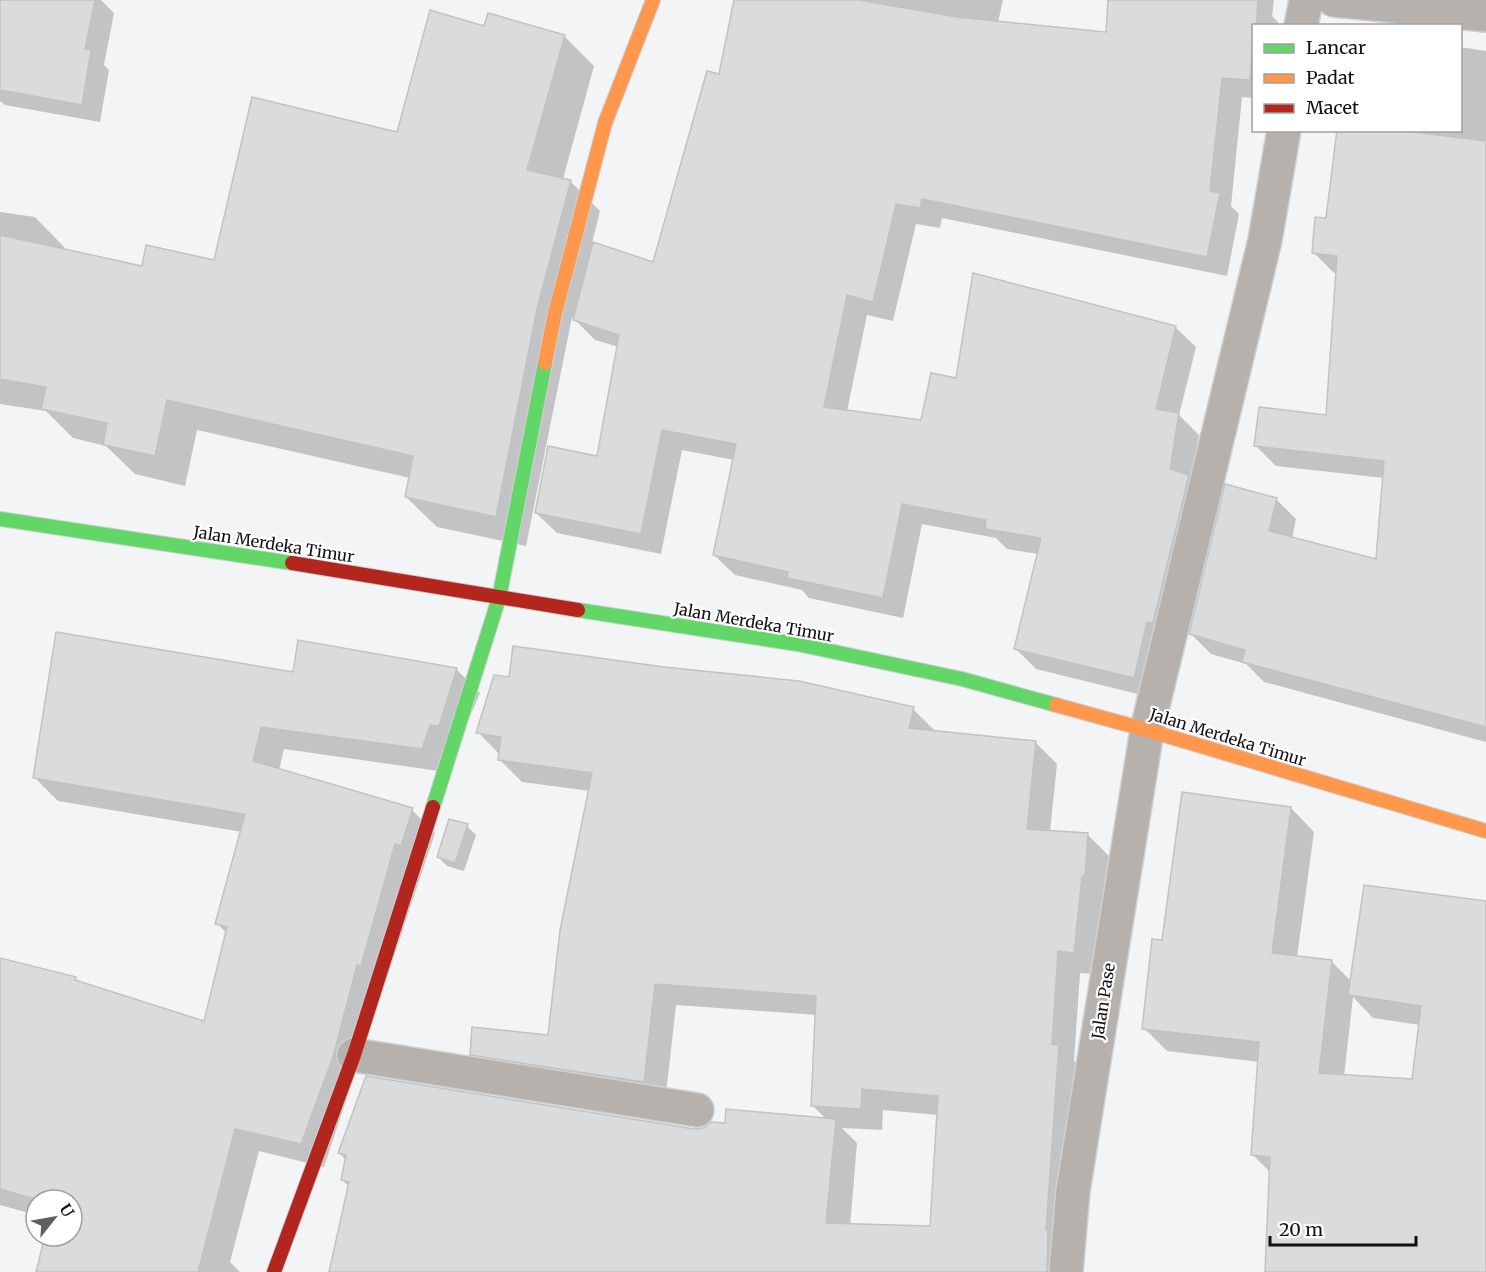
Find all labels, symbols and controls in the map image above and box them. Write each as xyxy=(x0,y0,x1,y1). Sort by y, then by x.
legend xyxy=(1252,24,1462,132)
text: Lancar xyxy=(1306,36,1366,59)
text: Padat xyxy=(1306,66,1355,89)
text: Macet xyxy=(1306,96,1359,119)
street label: Jalan Merdeka Timur xyxy=(191,521,356,567)
street label: Jalan Merdeka Timur xyxy=(671,598,836,646)
street label: Jalan Merdeka Timur xyxy=(1146,703,1309,770)
street label: Jalan Pase xyxy=(1087,961,1119,1042)
north arrow xyxy=(24,1188,84,1248)
text: U xyxy=(55,1200,79,1221)
scale bar xyxy=(1270,1209,1416,1247)
text: 20 m xyxy=(1279,1218,1323,1241)

